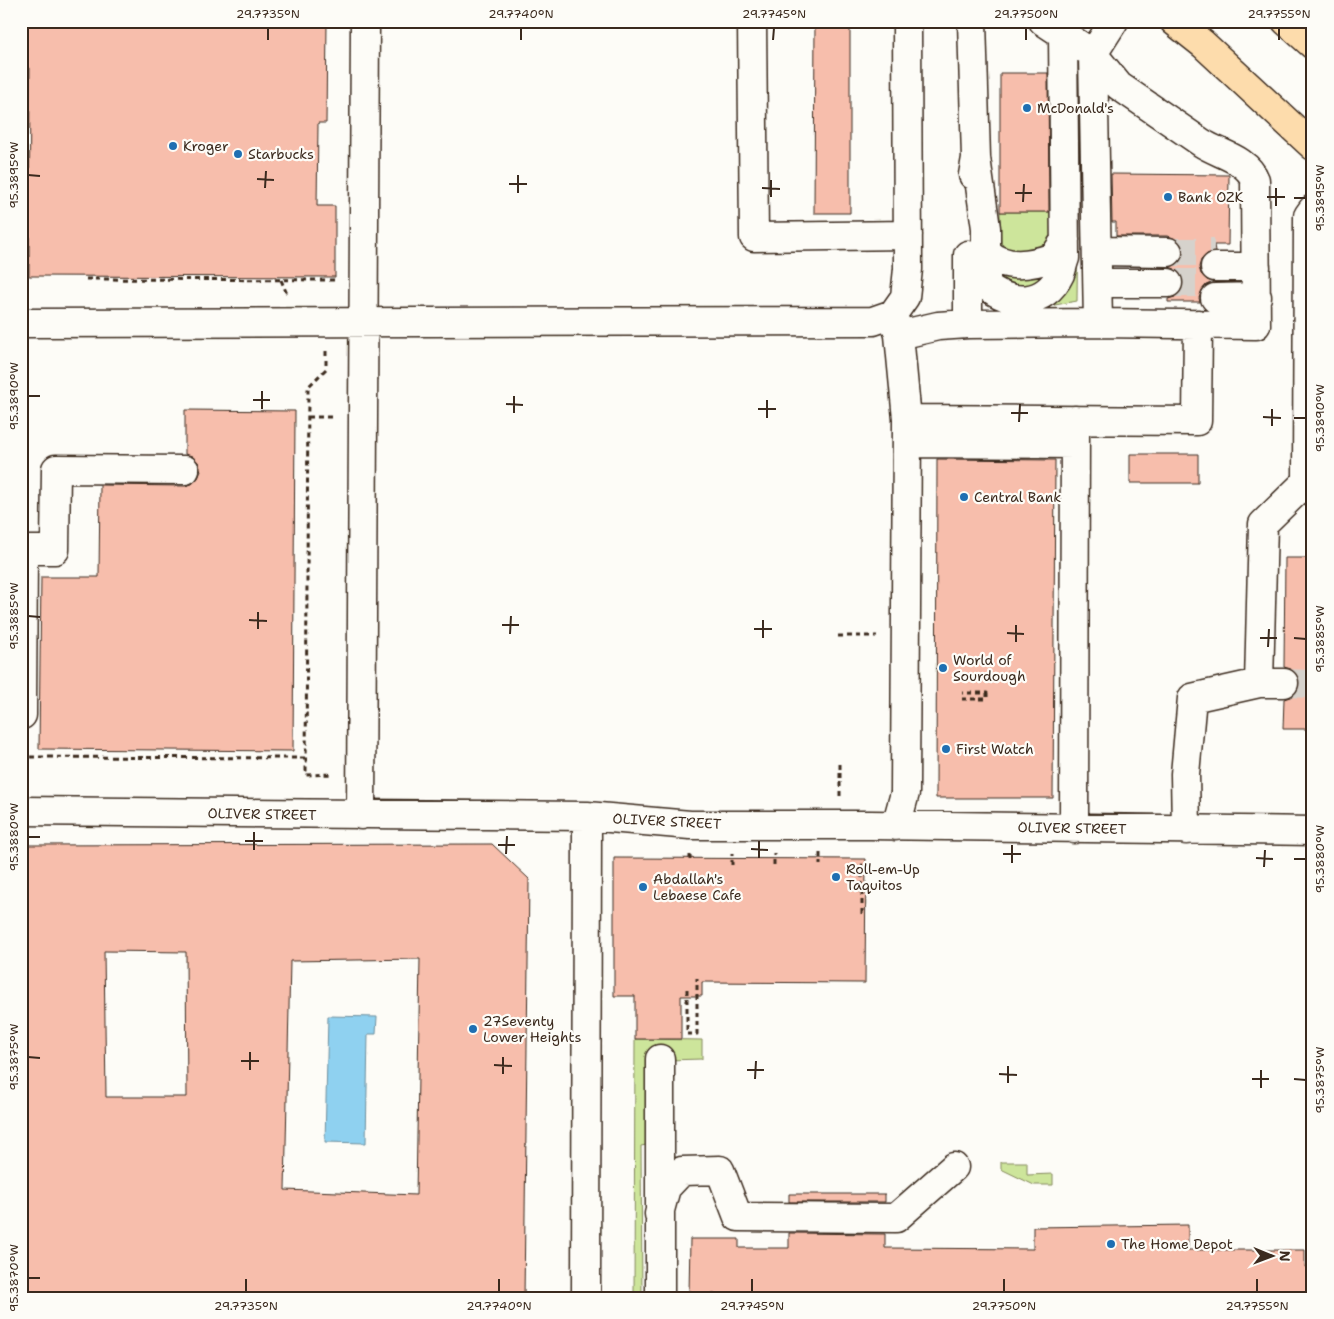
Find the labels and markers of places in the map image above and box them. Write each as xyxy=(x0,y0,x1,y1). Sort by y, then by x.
place label: McDonald's xyxy=(1037,99,1114,117)
marker: McDonald's xyxy=(1021,102,1033,114)
place label: Kroger xyxy=(183,137,229,155)
marker: Kroger xyxy=(167,140,179,152)
place label: Starbucks xyxy=(248,145,314,163)
marker: Starbucks xyxy=(232,148,244,160)
place label: Bank OZK xyxy=(1178,188,1244,206)
marker: Bank OZK xyxy=(1162,191,1174,203)
place label: Central Bank xyxy=(974,488,1061,506)
marker: Central Bank xyxy=(958,491,970,503)
place label: World of Sourdough xyxy=(953,651,1026,685)
marker: World of Sourdough xyxy=(937,662,949,674)
place label: First Watch xyxy=(956,740,1034,758)
marker: First Watch xyxy=(940,743,952,755)
place label: Roll-em-Up Taquitos xyxy=(846,860,920,894)
place label: Abdallah's Lebaese Cafe xyxy=(653,870,742,904)
marker: Roll-em-Up Taquitos xyxy=(830,871,842,883)
marker: Abdallah's Lebaese Cafe xyxy=(637,881,649,893)
place label: 27Seventy Lower Heights xyxy=(483,1012,581,1046)
marker: 27Seventy Lower Heights xyxy=(467,1023,479,1035)
place label: The Home Depot xyxy=(1121,1235,1233,1253)
marker: The Home Depot xyxy=(1105,1238,1117,1250)

